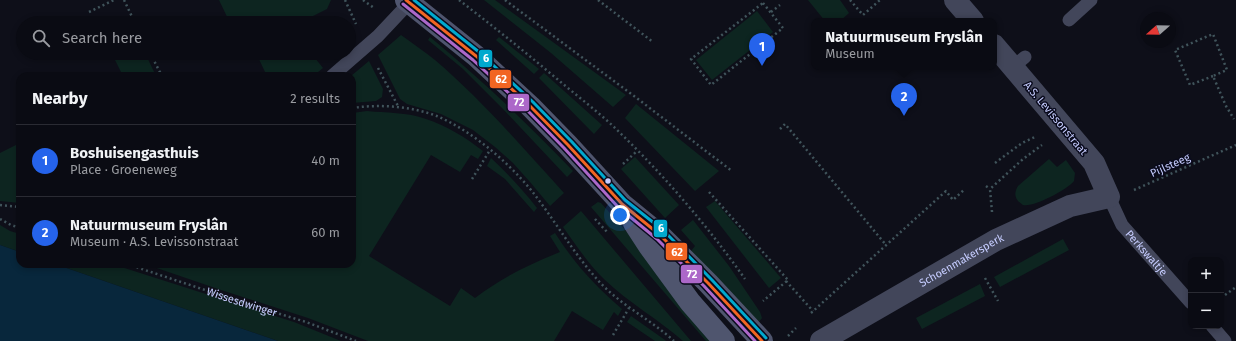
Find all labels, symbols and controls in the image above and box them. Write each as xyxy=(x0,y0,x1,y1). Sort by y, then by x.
north arrow xyxy=(1140,12,1176,48)
search box xyxy=(16,16,356,60)
popup xyxy=(811,18,997,70)
icon: search xyxy=(30,27,52,49)
text: Natuurmuseum Fryslân xyxy=(825,28,983,46)
text: Search here xyxy=(62,29,142,47)
pin: 1 xyxy=(749,33,775,66)
text: Museum xyxy=(825,46,875,61)
line badge: 6 xyxy=(478,49,493,68)
text: 6 xyxy=(483,52,489,65)
line badge: 62 xyxy=(489,69,512,89)
text: 62 xyxy=(495,73,507,86)
street label: A.S. Levissonstraat xyxy=(1021,79,1090,158)
pin: 2 xyxy=(891,83,917,116)
text: Nearby xyxy=(32,88,87,109)
text: 2 results xyxy=(290,91,340,106)
line badge: 72 xyxy=(507,93,530,112)
text: 72 xyxy=(514,96,525,109)
text: Boshuisengasthuis xyxy=(70,144,199,162)
street label: Pijlsteeg xyxy=(1148,151,1192,180)
text: 1 xyxy=(42,153,48,168)
text: 40 m xyxy=(311,153,340,168)
text: Place · Groeneweg xyxy=(70,162,177,177)
unlabelled marker xyxy=(603,176,613,186)
your location xyxy=(610,205,630,225)
text: Natuurmuseum Fryslân xyxy=(70,216,228,234)
line badge: 6 xyxy=(653,219,668,238)
text: 6 xyxy=(658,222,664,235)
text: 2 xyxy=(42,225,48,240)
text: 60 m xyxy=(311,225,340,240)
street label: Perkswaltje xyxy=(1123,228,1170,279)
street label: Schoenmakersperk xyxy=(917,231,1006,290)
text: Museum · A.S. Levissonstraat xyxy=(70,234,238,249)
line badge: 62 xyxy=(665,242,688,261)
text: 62 xyxy=(671,246,683,259)
map controls xyxy=(1188,257,1224,329)
button: + xyxy=(1188,257,1224,293)
line badge: 72 xyxy=(680,264,703,284)
text: 72 xyxy=(687,268,698,281)
street label: Wissesdwinger xyxy=(205,285,279,320)
button: − xyxy=(1188,293,1224,329)

